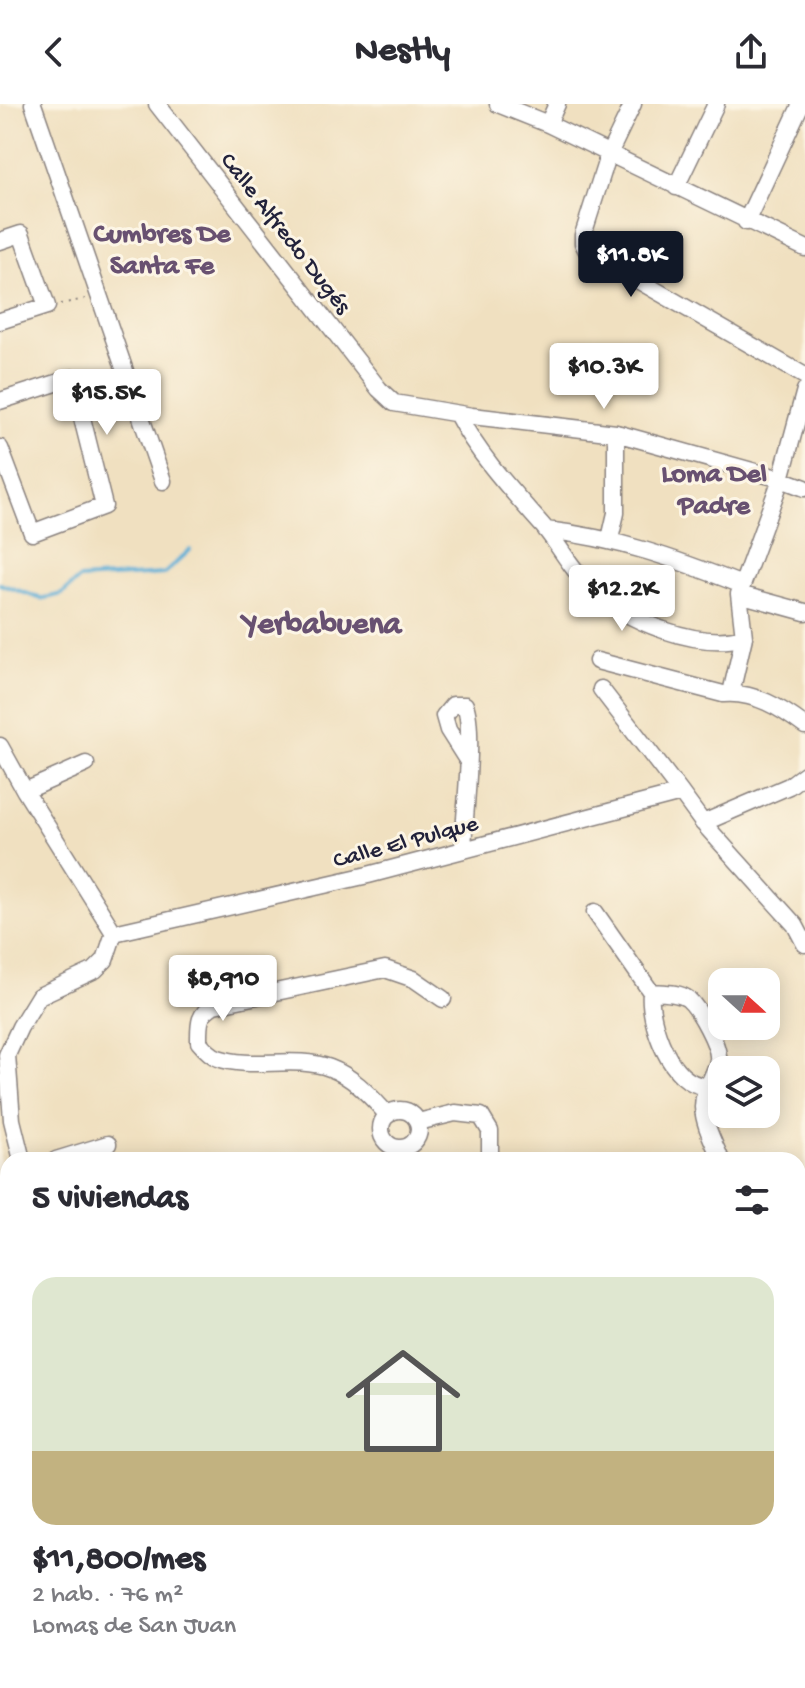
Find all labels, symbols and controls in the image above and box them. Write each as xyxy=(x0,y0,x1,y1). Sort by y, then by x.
icon: back xyxy=(32,30,76,74)
icon: share xyxy=(729,30,773,74)
text: Nestly xyxy=(355,31,450,74)
street label: Calle Alfredo Dugés xyxy=(212,148,357,321)
district label: Cumbres De Santa Fe xyxy=(94,219,232,284)
pin: $11.8K xyxy=(566,231,696,299)
text: $11.8K xyxy=(596,241,666,272)
pin: $10.3K xyxy=(539,343,669,411)
text: $10.3K xyxy=(568,353,640,384)
pin: $15.5K xyxy=(42,369,172,437)
text: $15.5K xyxy=(71,379,143,410)
district label: Loma Del Padre xyxy=(661,459,767,524)
pin: $12.2K xyxy=(557,565,687,633)
text: $12.2K xyxy=(587,575,657,606)
district label: Yerbabuena xyxy=(240,607,404,645)
street label: Calle El Pulque xyxy=(330,810,482,877)
pin: $8,910 xyxy=(158,955,288,1023)
text: $8,910 xyxy=(187,965,259,996)
north arrow xyxy=(708,968,780,1040)
map controls xyxy=(708,968,780,1128)
button: layers xyxy=(708,1056,780,1128)
icon: filters xyxy=(730,1178,774,1222)
text: 5 viviendas xyxy=(32,1180,188,1220)
icon: home xyxy=(331,1329,475,1473)
text: $11,800/mes xyxy=(32,1541,205,1581)
text: 2 hab. · 76 m² xyxy=(32,1581,183,1612)
text: Lomas de San Juan xyxy=(32,1612,236,1643)

